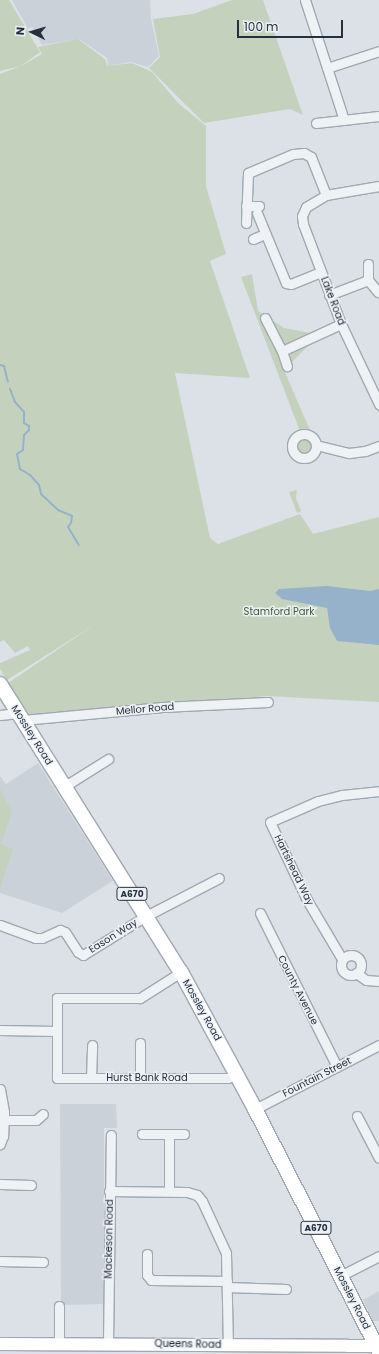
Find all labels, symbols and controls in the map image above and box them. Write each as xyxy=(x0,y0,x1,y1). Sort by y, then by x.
north arrow xyxy=(12,12,52,52)
scale bar xyxy=(239,12,345,38)
text: 100 m xyxy=(244,18,278,35)
text: N xyxy=(12,26,28,36)
street label: Lake Road xyxy=(318,275,348,327)
park label: Stamford Park xyxy=(244,606,314,618)
street label: Mellor Road xyxy=(115,700,175,718)
street label: Mossley Road xyxy=(9,703,55,767)
street label: Hartshead Way xyxy=(272,833,316,907)
road number: A670 xyxy=(116,887,148,901)
street label: Eason Way xyxy=(87,916,139,956)
street label: County Avenue xyxy=(275,953,321,1027)
street label: Mossley Road xyxy=(180,977,224,1043)
street label: Fountain Street xyxy=(281,1055,353,1099)
street label: Hurst Bank Road xyxy=(106,1072,188,1084)
street label: Mackeson Road xyxy=(102,1199,116,1279)
road number: A670 xyxy=(300,1221,332,1235)
street label: Mossley Road xyxy=(331,1265,373,1331)
street label: Queens Road xyxy=(154,1337,222,1351)

